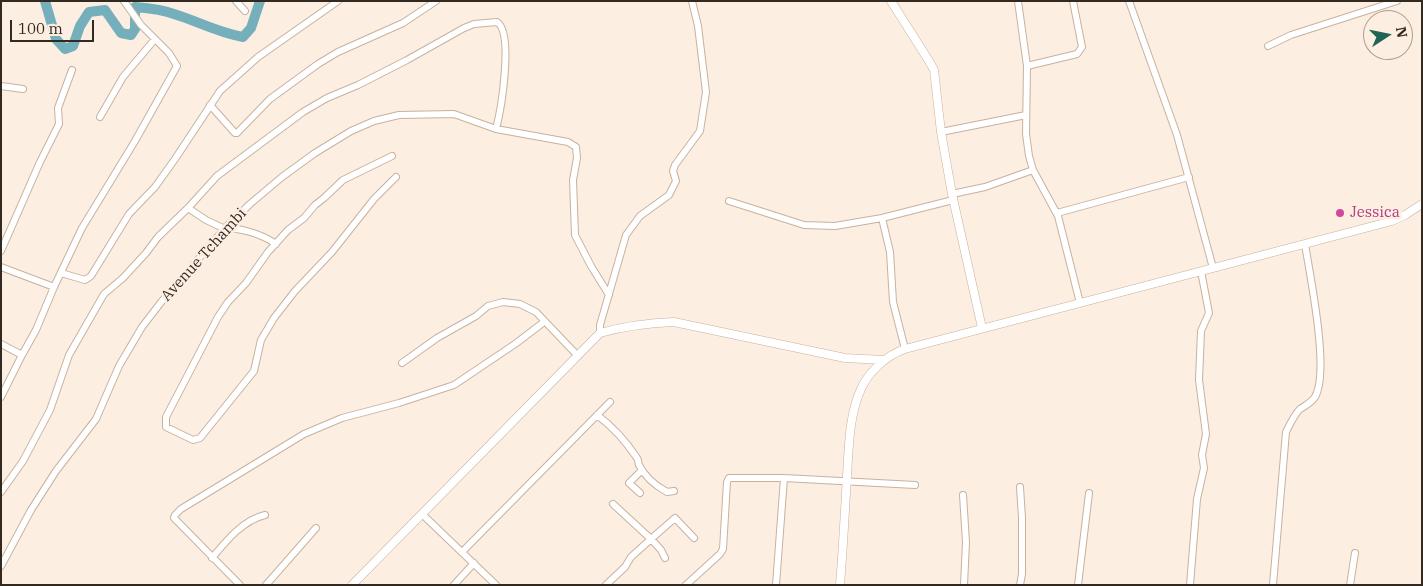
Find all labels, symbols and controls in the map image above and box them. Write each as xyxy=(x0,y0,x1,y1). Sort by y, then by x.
scale bar xyxy=(12,10,96,42)
north arrow xyxy=(1363,10,1413,60)
text: 100 m xyxy=(18,19,63,38)
text: N xyxy=(1392,25,1412,39)
place label: Jessica xyxy=(1350,204,1400,222)
street label: Avenue Tchambi xyxy=(158,205,250,305)
marker: Jessica xyxy=(1334,207,1346,219)

